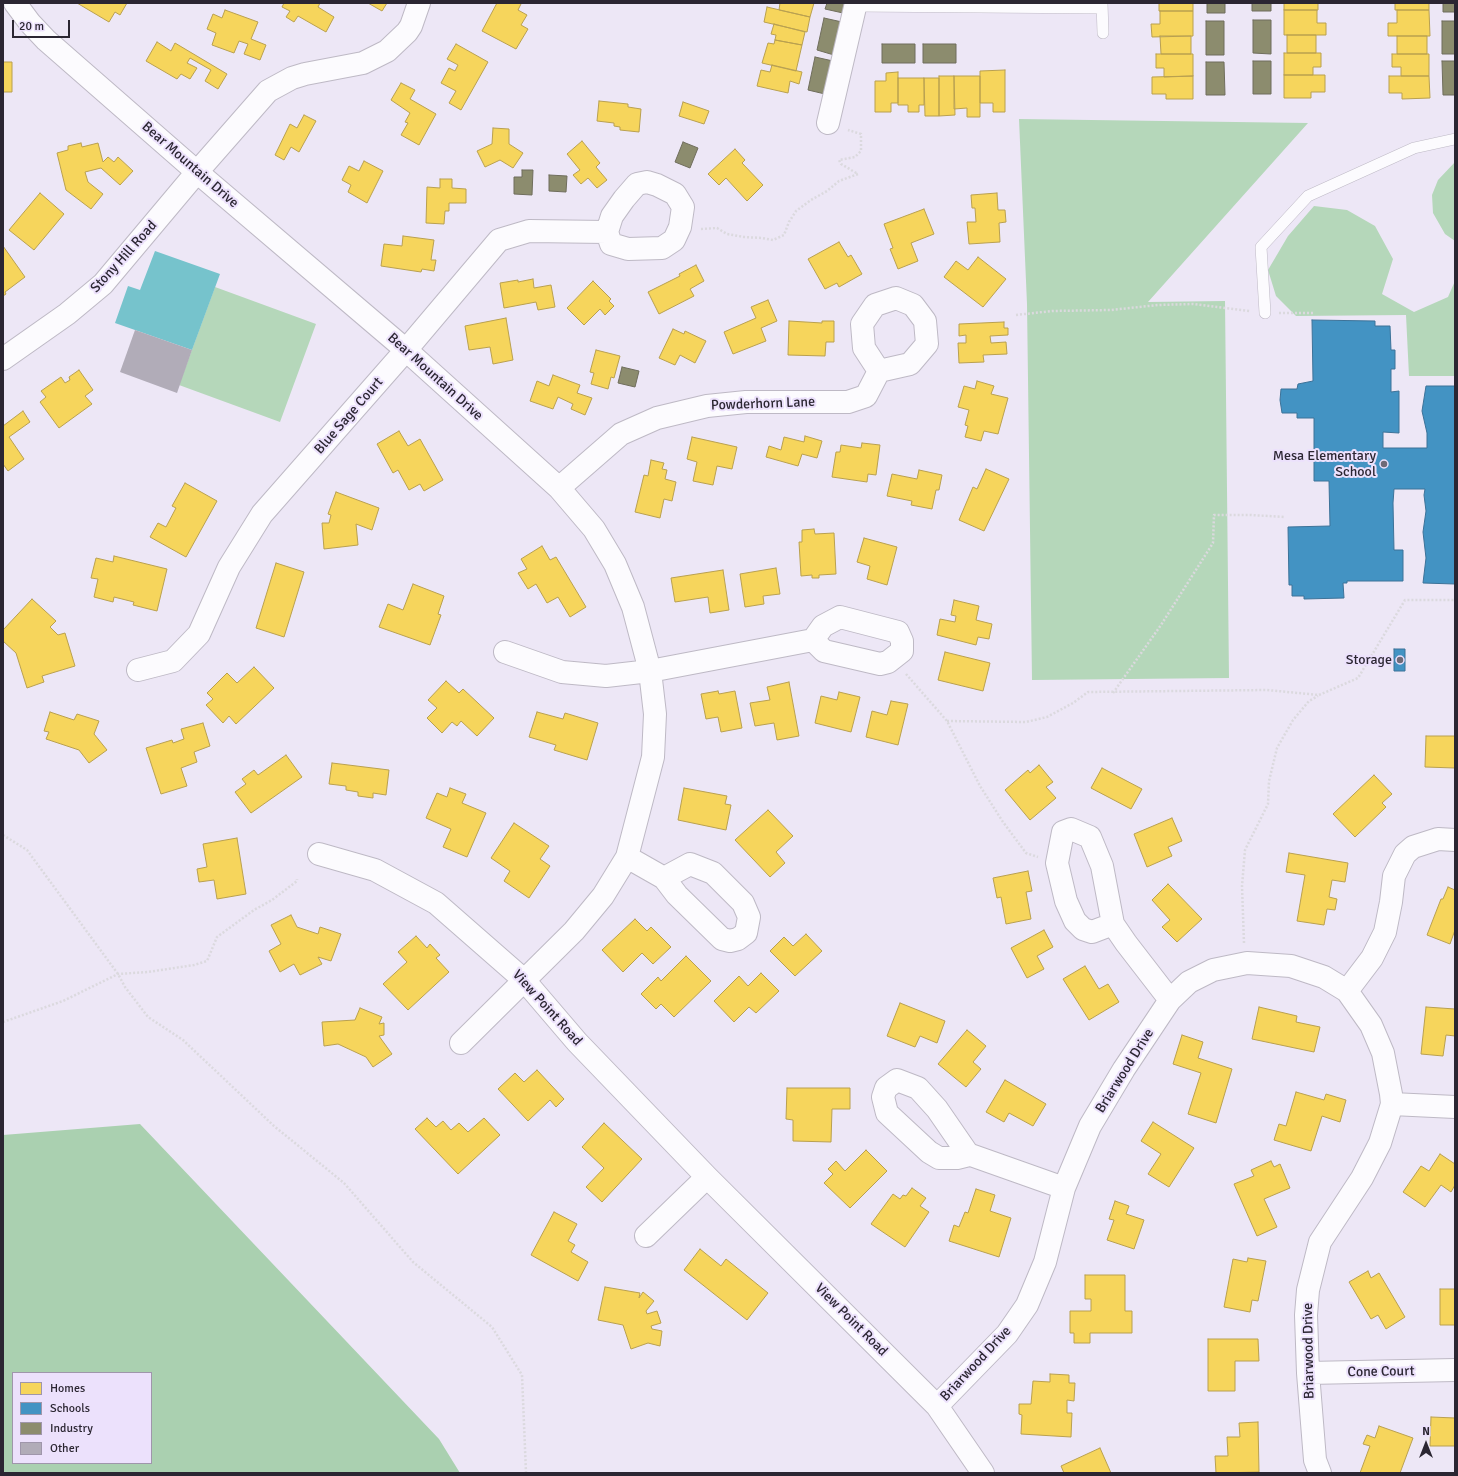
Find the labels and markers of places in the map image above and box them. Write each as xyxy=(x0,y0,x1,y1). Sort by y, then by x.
place label: Mesa Elementary School xyxy=(1273,448,1376,480)
marker: Mesa Elementary School xyxy=(1379,459,1389,469)
place label: Storage xyxy=(1346,652,1392,668)
marker: Storage xyxy=(1395,655,1405,665)

